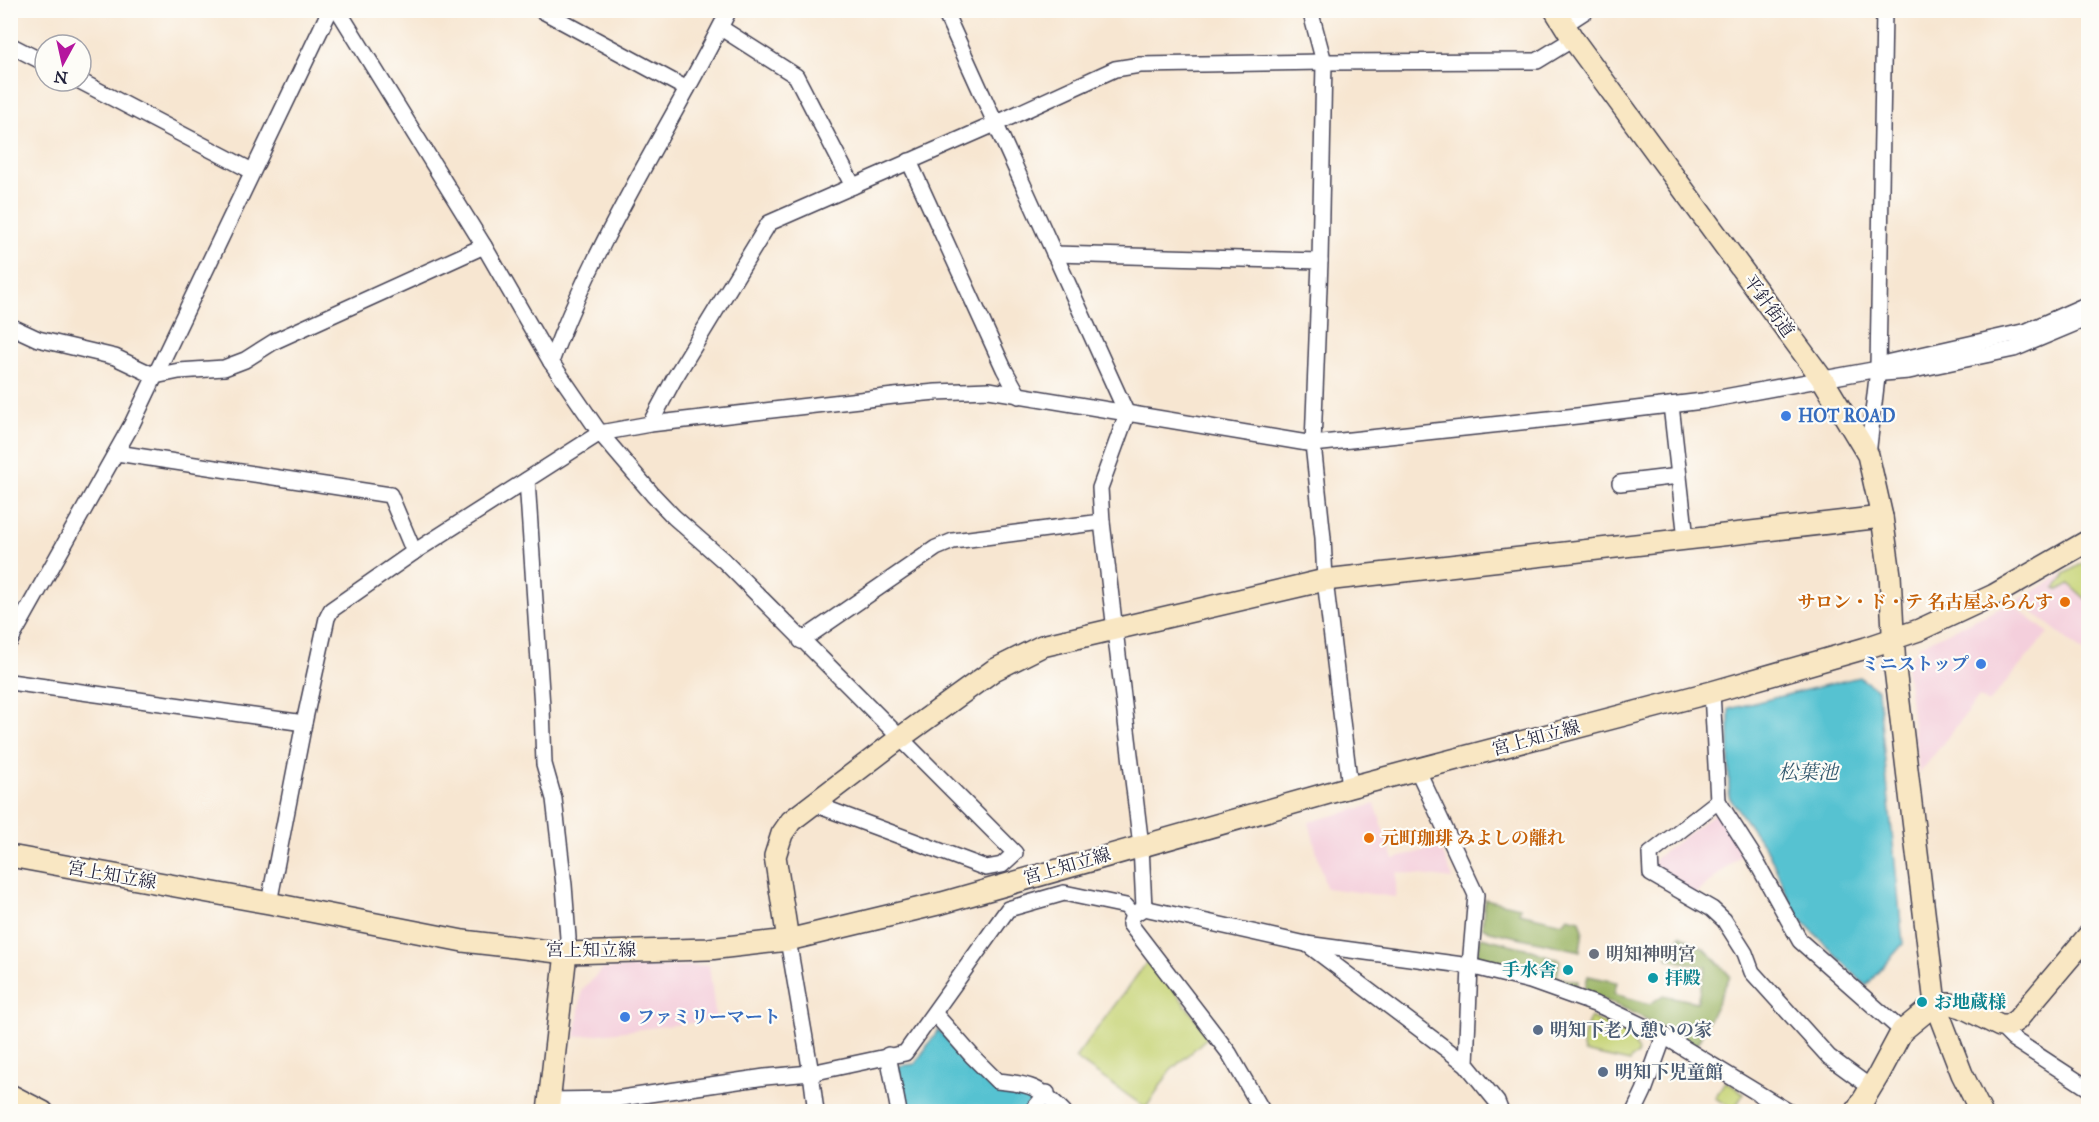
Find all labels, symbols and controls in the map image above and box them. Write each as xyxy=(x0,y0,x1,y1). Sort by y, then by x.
north arrow xyxy=(33,33,93,93)
text: N xyxy=(53,67,69,88)
street label: 平針街道 xyxy=(1739,270,1799,342)
place label: HOT ROAD xyxy=(1798,405,1895,427)
marker: HOT ROAD xyxy=(1779,409,1793,423)
place label: サロン・ド・テ 名古屋ふらんす xyxy=(1797,591,2053,613)
marker: サロン・ド・テ 名古屋ふらんす xyxy=(2058,595,2072,609)
place label: ミニストップ xyxy=(1862,653,1969,675)
marker: ミニストップ xyxy=(1974,657,1988,671)
street label: 宮上知立線 xyxy=(1490,716,1582,760)
water label: 松葉池 xyxy=(1778,760,1840,784)
place label: 元町珈琲 みよしの離れ xyxy=(1381,827,1566,849)
marker: 元町珈琲 みよしの離れ xyxy=(1362,831,1376,845)
street label: 宮上知立線 xyxy=(1021,843,1113,889)
street label: 宮上知立線 xyxy=(66,856,158,894)
street label: 宮上知立線 xyxy=(546,939,636,961)
place label: 明知神明宮 xyxy=(1606,943,1696,965)
marker: 明知神明宮 xyxy=(1587,947,1601,961)
place label: 手水舎 xyxy=(1502,959,1556,981)
marker: 手水舎 xyxy=(1561,963,1575,977)
place label: 拝殿 xyxy=(1665,967,1701,989)
marker: 拝殿 xyxy=(1646,971,1660,985)
place label: お地蔵様 xyxy=(1934,991,2006,1013)
marker: お地蔵様 xyxy=(1915,995,1929,1009)
place label: ファミリーマート xyxy=(637,1006,781,1028)
marker: ファミリーマート xyxy=(618,1010,632,1024)
place label: 明知下老人憩いの家 xyxy=(1550,1019,1712,1041)
marker: 明知下老人憩いの家 xyxy=(1531,1023,1545,1037)
place label: 明知下児童館 xyxy=(1615,1061,1723,1083)
marker: 明知下児童館 xyxy=(1596,1065,1610,1079)

